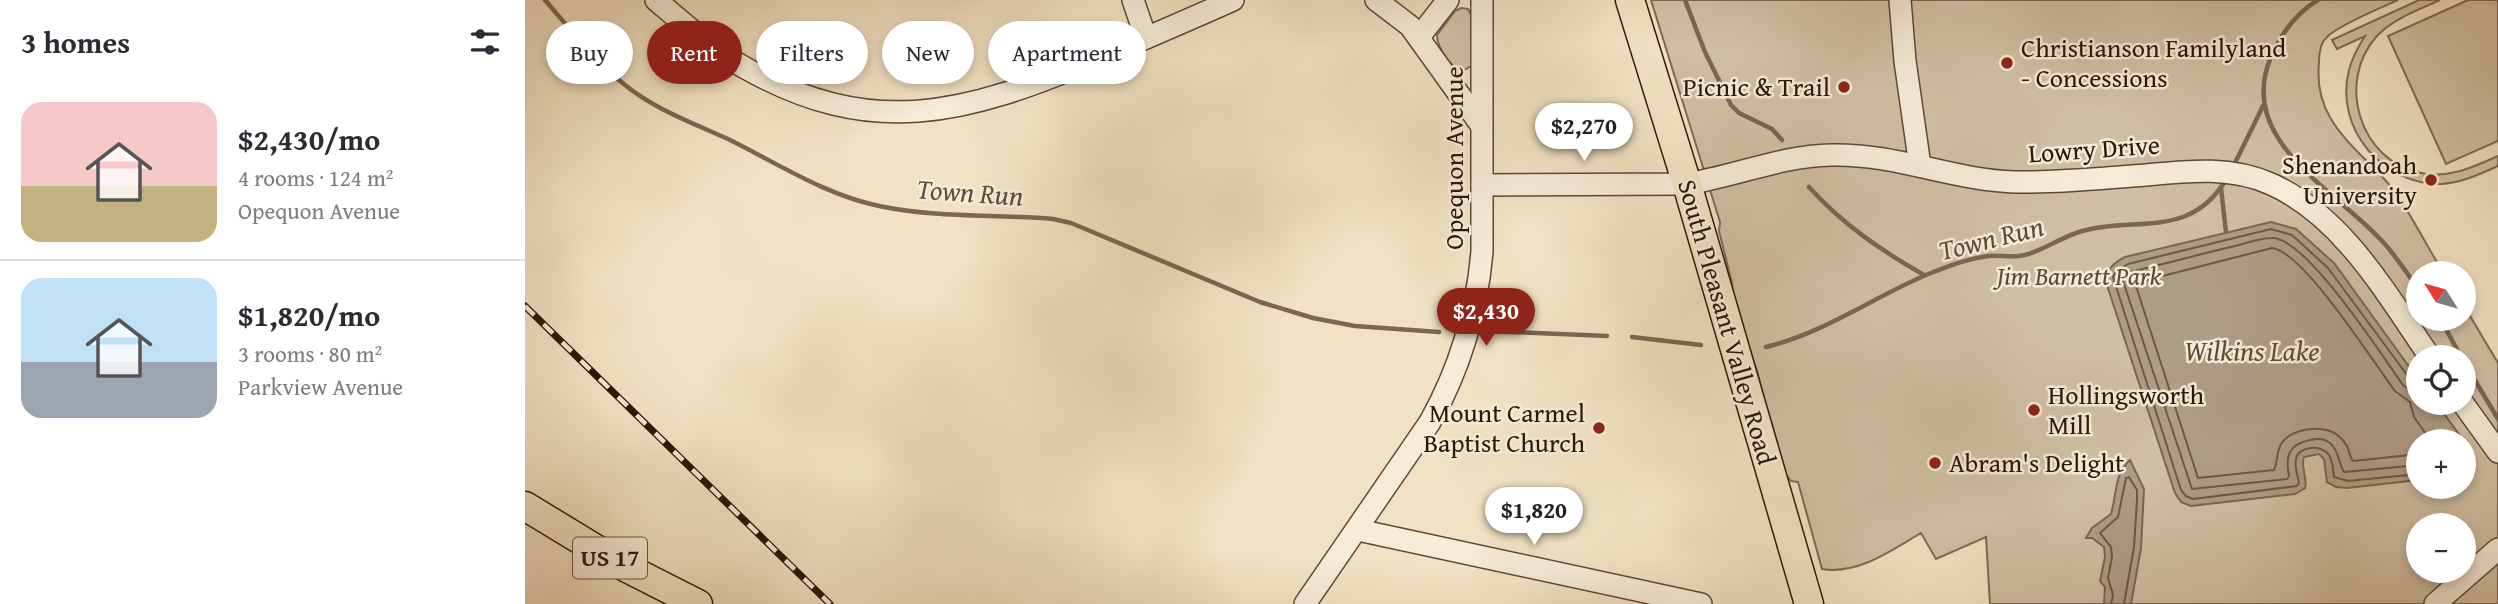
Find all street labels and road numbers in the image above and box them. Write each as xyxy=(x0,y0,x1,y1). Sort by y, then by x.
street label: Opequon Avenue xyxy=(1434,66,1473,250)
street label: Lowry Drive xyxy=(2027,124,2161,173)
street label: South Pleasant Valley Road xyxy=(1668,175,1787,469)
road number: US 17 xyxy=(573,538,647,578)

